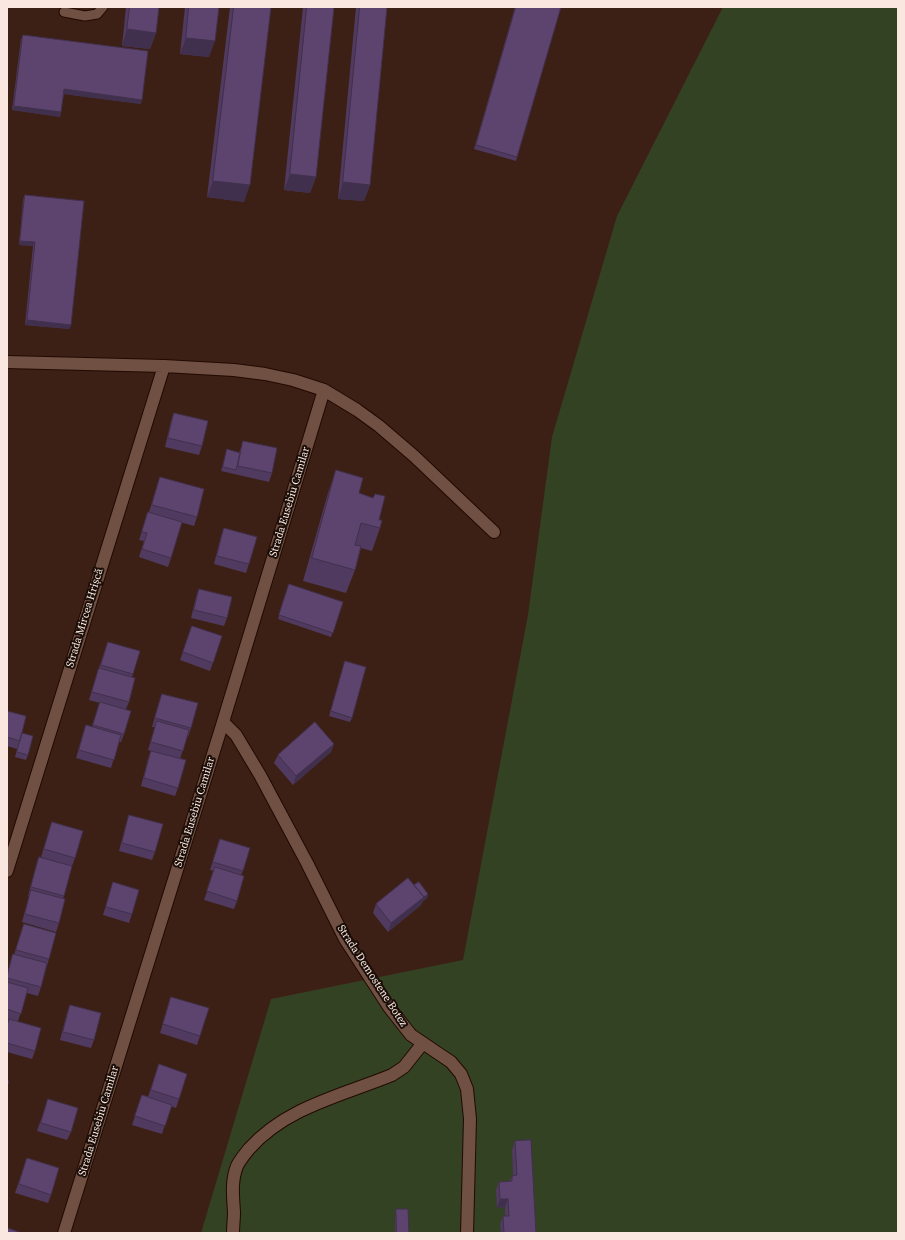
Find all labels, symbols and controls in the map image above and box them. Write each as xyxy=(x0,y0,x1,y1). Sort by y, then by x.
street label: Strada Eusebiu Camilar xyxy=(267,445,313,559)
street label: Strada Mircea Hrișcă xyxy=(64,567,106,669)
street label: Strada Eusebiu Camilar xyxy=(172,755,218,869)
street label: Strada Demostene Botez xyxy=(334,923,410,1029)
street label: Strada Eusebiu Camilar xyxy=(76,1064,122,1178)

